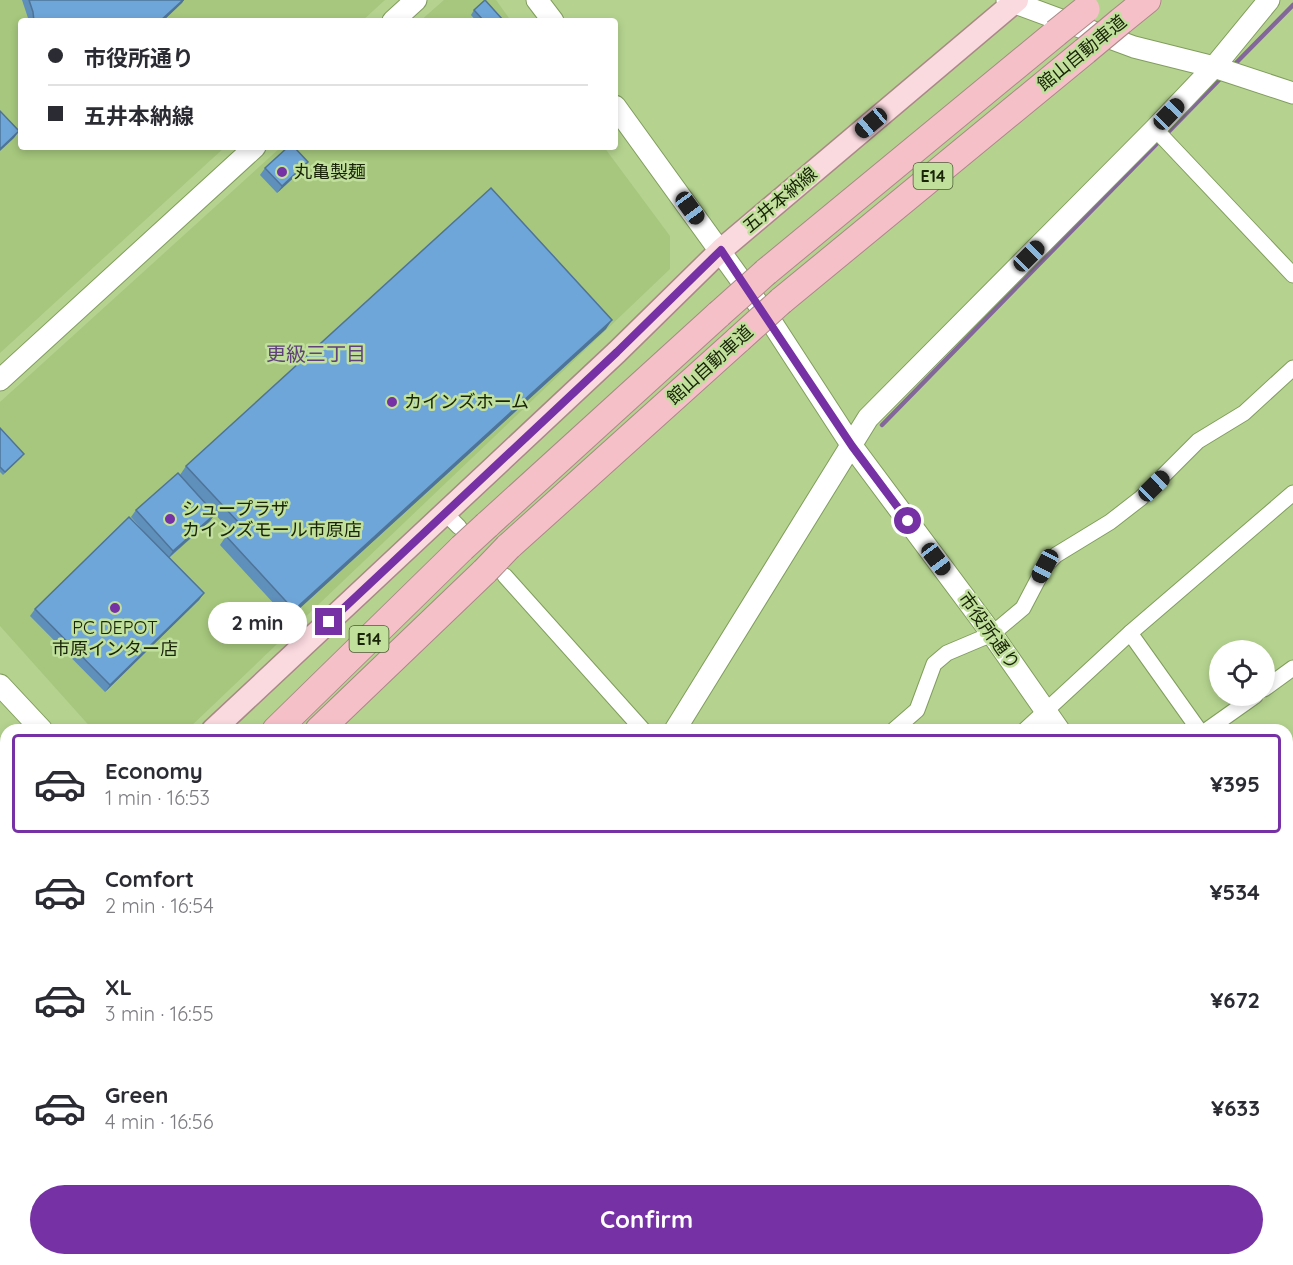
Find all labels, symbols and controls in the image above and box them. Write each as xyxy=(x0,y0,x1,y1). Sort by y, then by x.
street label: 館山自動車道 xyxy=(1032,10,1131,96)
text: 市役所通り xyxy=(84,44,194,72)
car xyxy=(1150,95,1188,133)
text: 五井本納線 xyxy=(84,102,194,130)
car xyxy=(851,105,891,141)
place label: 丸亀製麺 xyxy=(294,160,366,183)
street label: 五井本納線 xyxy=(738,162,822,237)
road number: E14 xyxy=(914,163,952,189)
marker: 丸亀製麺 xyxy=(275,165,289,179)
car xyxy=(672,188,708,228)
car xyxy=(1010,237,1048,275)
street label: 館山自動車道 xyxy=(662,320,757,409)
district label: 更級三丁目 xyxy=(266,341,366,366)
place label: カインズホーム xyxy=(404,390,529,413)
marker: カインズホーム xyxy=(385,395,399,409)
car xyxy=(1135,467,1173,505)
place label: シュープラザ カインズモール市原店 xyxy=(182,497,362,541)
route start xyxy=(894,507,921,534)
marker: シュープラザ カインズモール市原店 xyxy=(163,512,177,526)
car xyxy=(918,539,954,579)
car xyxy=(1029,546,1061,586)
street label: 市役所通り xyxy=(954,588,1025,674)
marker: PC DEPOT 市原インター店 xyxy=(108,601,122,615)
callout: 2 min xyxy=(209,601,308,643)
route end xyxy=(315,608,342,635)
text: 2 min xyxy=(231,610,284,635)
place label: PC DEPOT 市原インター店 xyxy=(52,616,178,660)
road number: E14 xyxy=(350,626,388,652)
map controls xyxy=(1209,640,1275,706)
button: locate xyxy=(1209,640,1275,706)
icon: car xyxy=(33,757,87,811)
text: Economy xyxy=(105,757,203,785)
text: ¥395 xyxy=(1210,770,1260,798)
text: 1 min · 16:53 xyxy=(105,785,210,810)
icon: car xyxy=(33,865,87,919)
text: Comfort xyxy=(105,865,194,893)
text: ¥534 xyxy=(1209,878,1260,906)
text: 2 min · 16:54 xyxy=(105,893,214,918)
icon: car xyxy=(33,973,87,1027)
text: XL xyxy=(105,973,132,1001)
text: ¥672 xyxy=(1210,986,1260,1014)
text: 3 min · 16:55 xyxy=(105,1001,214,1026)
icon: car xyxy=(33,1081,87,1135)
text: Green xyxy=(105,1081,168,1109)
text: ¥633 xyxy=(1211,1094,1260,1122)
text: 4 min · 16:56 xyxy=(105,1109,213,1134)
button: Confirm xyxy=(30,1185,1263,1254)

